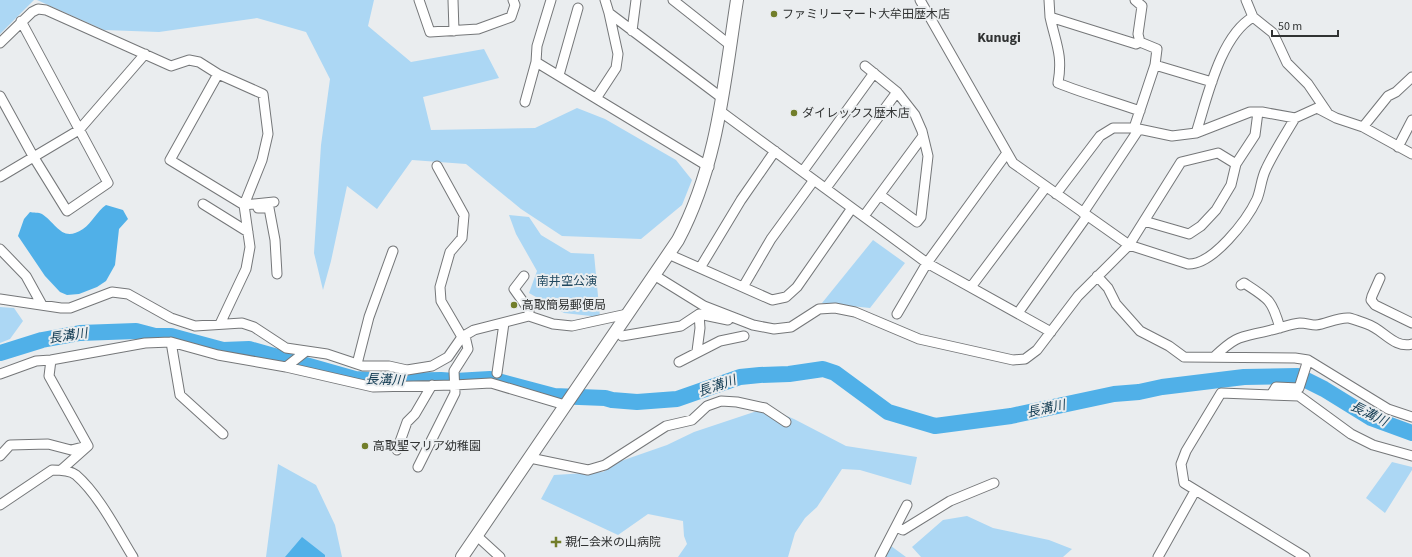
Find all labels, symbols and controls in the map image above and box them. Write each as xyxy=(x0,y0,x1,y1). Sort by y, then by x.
place label: ファミリーマート大牟田歴木店 xyxy=(782,6,950,23)
marker: ファミリーマート大牟田歴木店 xyxy=(769,9,779,19)
scale bar xyxy=(1272,12,1338,38)
text: 50 m xyxy=(1278,18,1302,35)
district label: Kunugi xyxy=(977,28,1021,48)
place label: ダイレックス歴木店 xyxy=(802,105,910,122)
marker: ダイレックス歴木店 xyxy=(789,108,799,118)
park label: 南井空公演 xyxy=(537,273,597,290)
place label: 高取簡易郵便局 xyxy=(522,297,606,314)
marker: 高取簡易郵便局 xyxy=(509,300,519,310)
water label: 長溝川 xyxy=(47,324,91,348)
water label: 長溝川 xyxy=(365,370,407,390)
water label: 長溝川 xyxy=(696,370,740,401)
water label: 長溝川 xyxy=(1025,396,1069,422)
water label: 長溝川 xyxy=(1348,397,1392,432)
place label: 高取聖マリア幼稚園 xyxy=(373,438,481,455)
marker: 高取聖マリア幼稚園 xyxy=(360,441,370,451)
place label: 親仁会米の山病院 xyxy=(565,534,661,551)
marker: 親仁会米の山病院 xyxy=(550,536,562,548)

